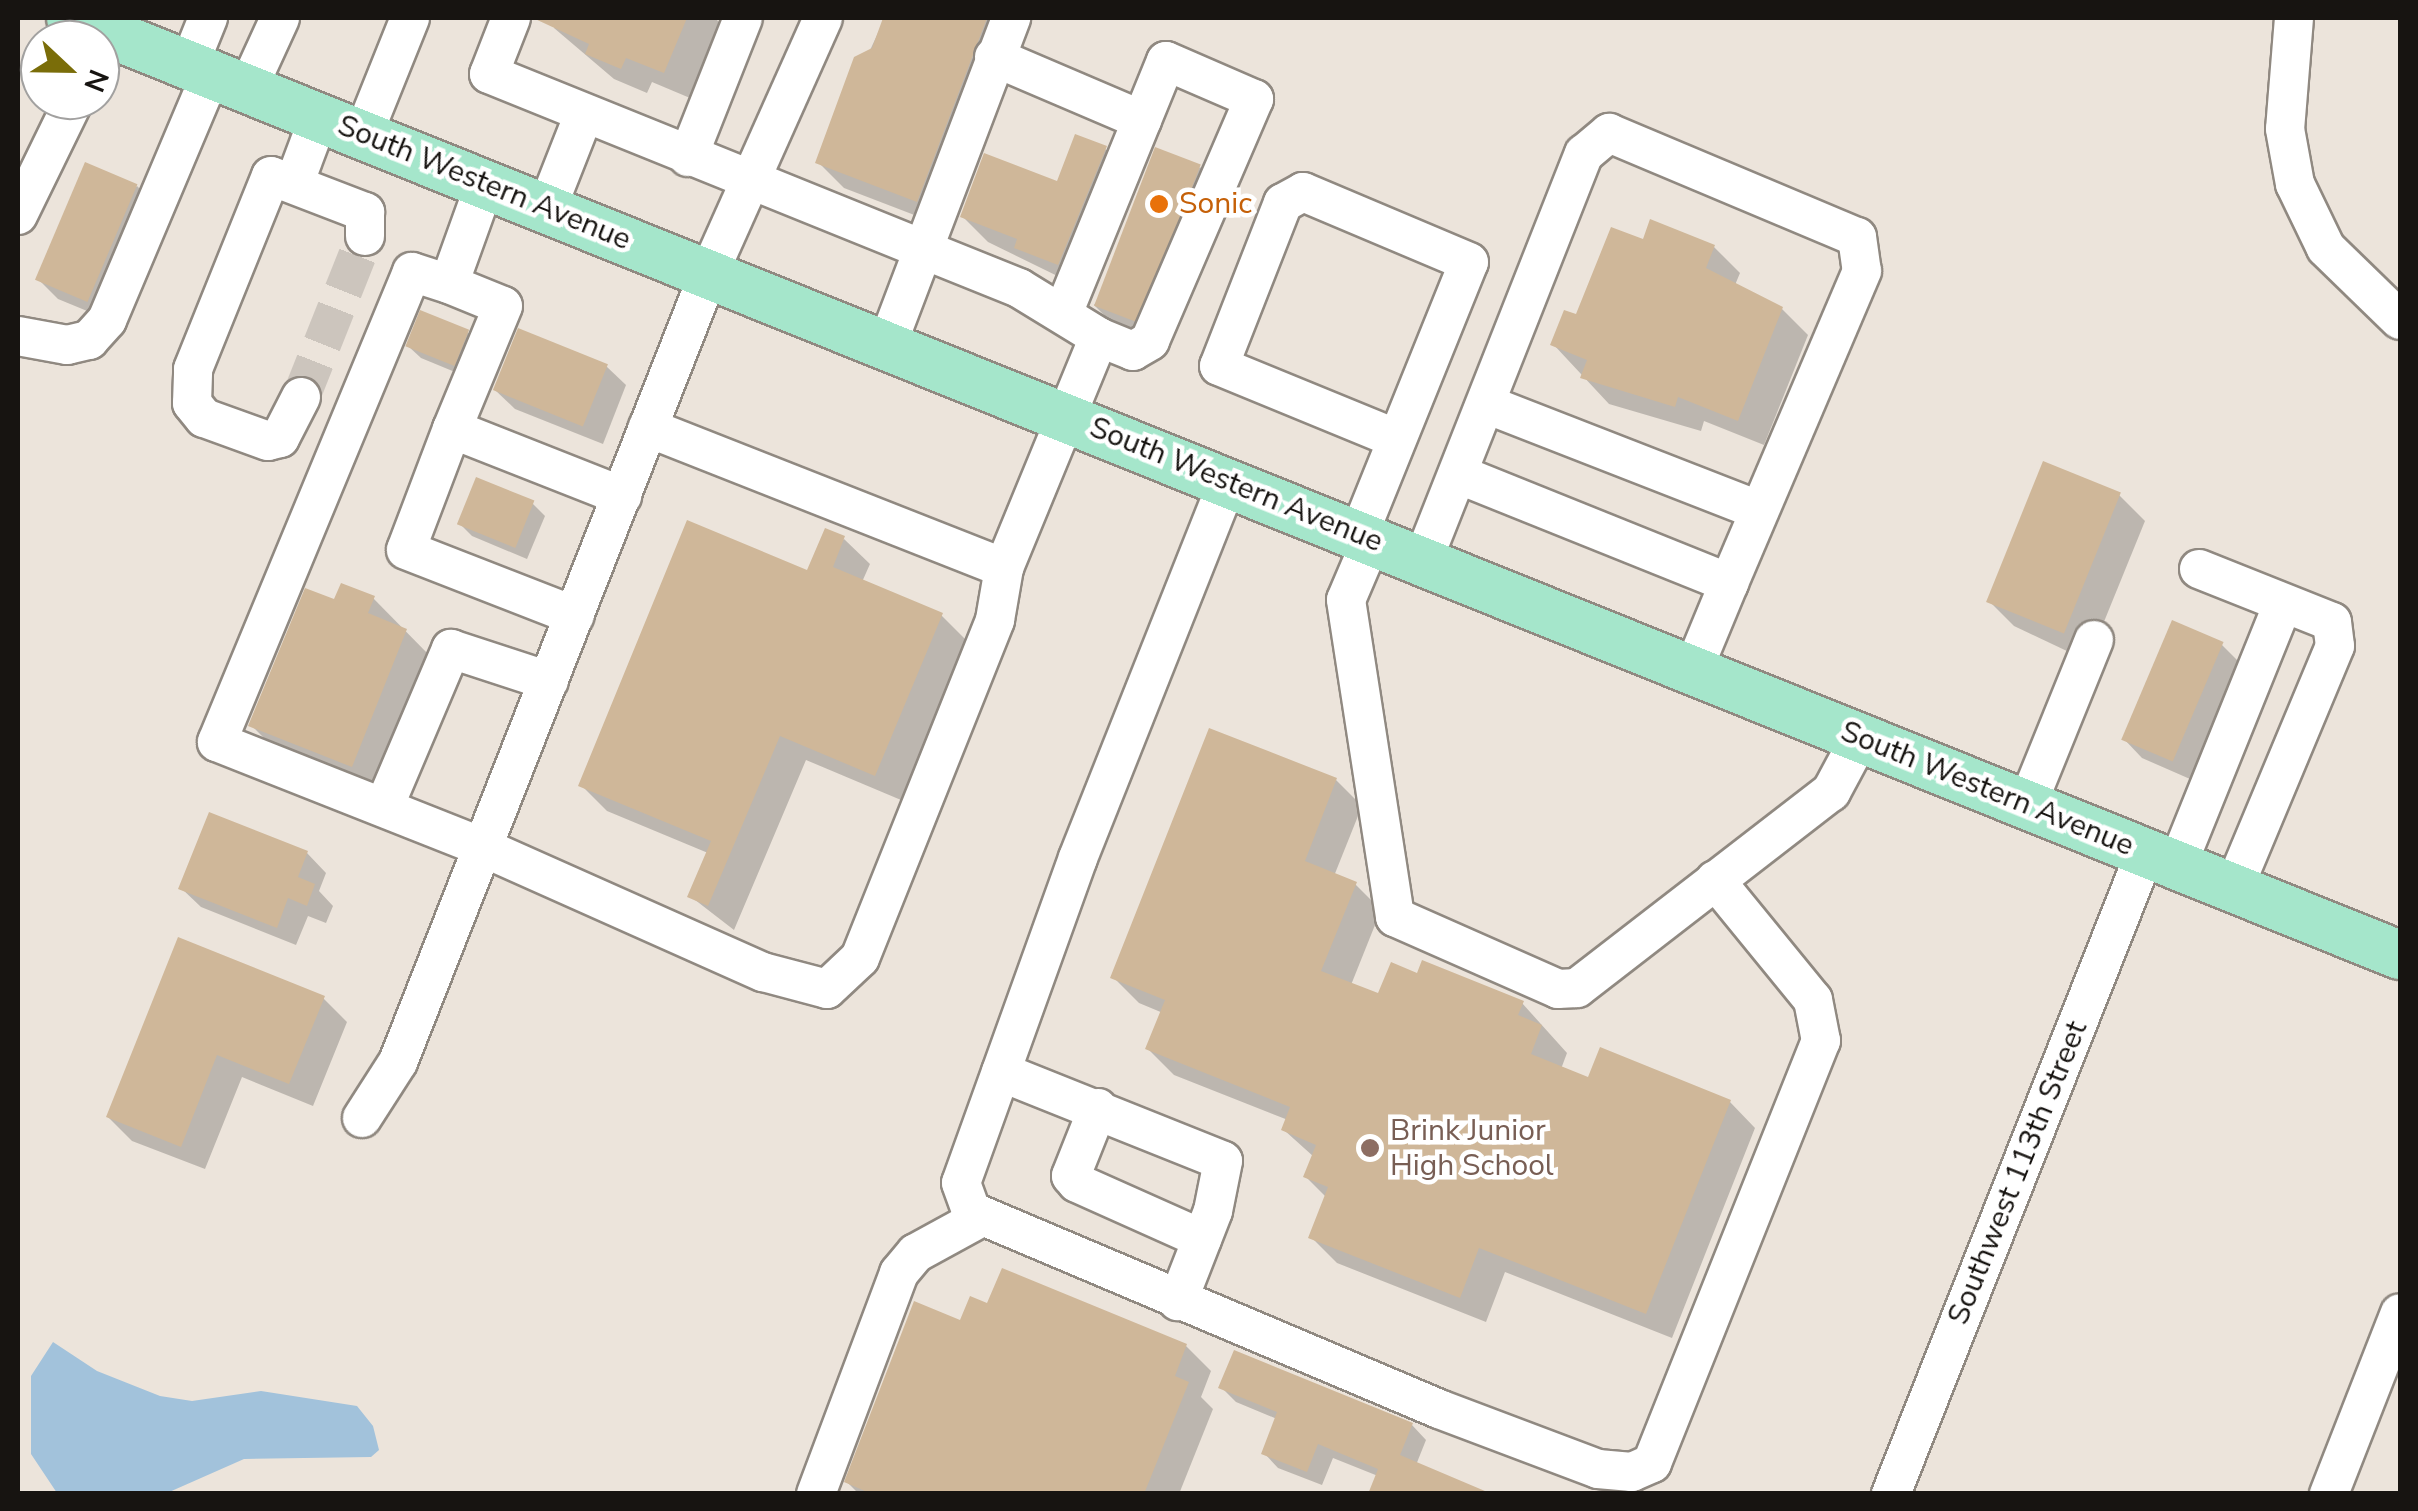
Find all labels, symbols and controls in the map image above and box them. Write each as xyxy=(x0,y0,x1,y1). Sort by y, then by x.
north arrow xyxy=(20,20,120,120)
text: N xyxy=(74,64,118,97)
street label: South Western Avenue xyxy=(332,108,636,258)
place label: Sonic xyxy=(1179,186,1252,222)
marker: Sonic xyxy=(1148,193,1170,215)
street label: South Western Avenue xyxy=(1084,410,1388,560)
street label: South Western Avenue xyxy=(1835,714,2139,864)
street label: Southwest 113th Street xyxy=(1941,1016,2095,1330)
place label: Brink Junior High School xyxy=(1390,1113,1554,1184)
marker: Brink Junior High School xyxy=(1359,1137,1381,1159)

